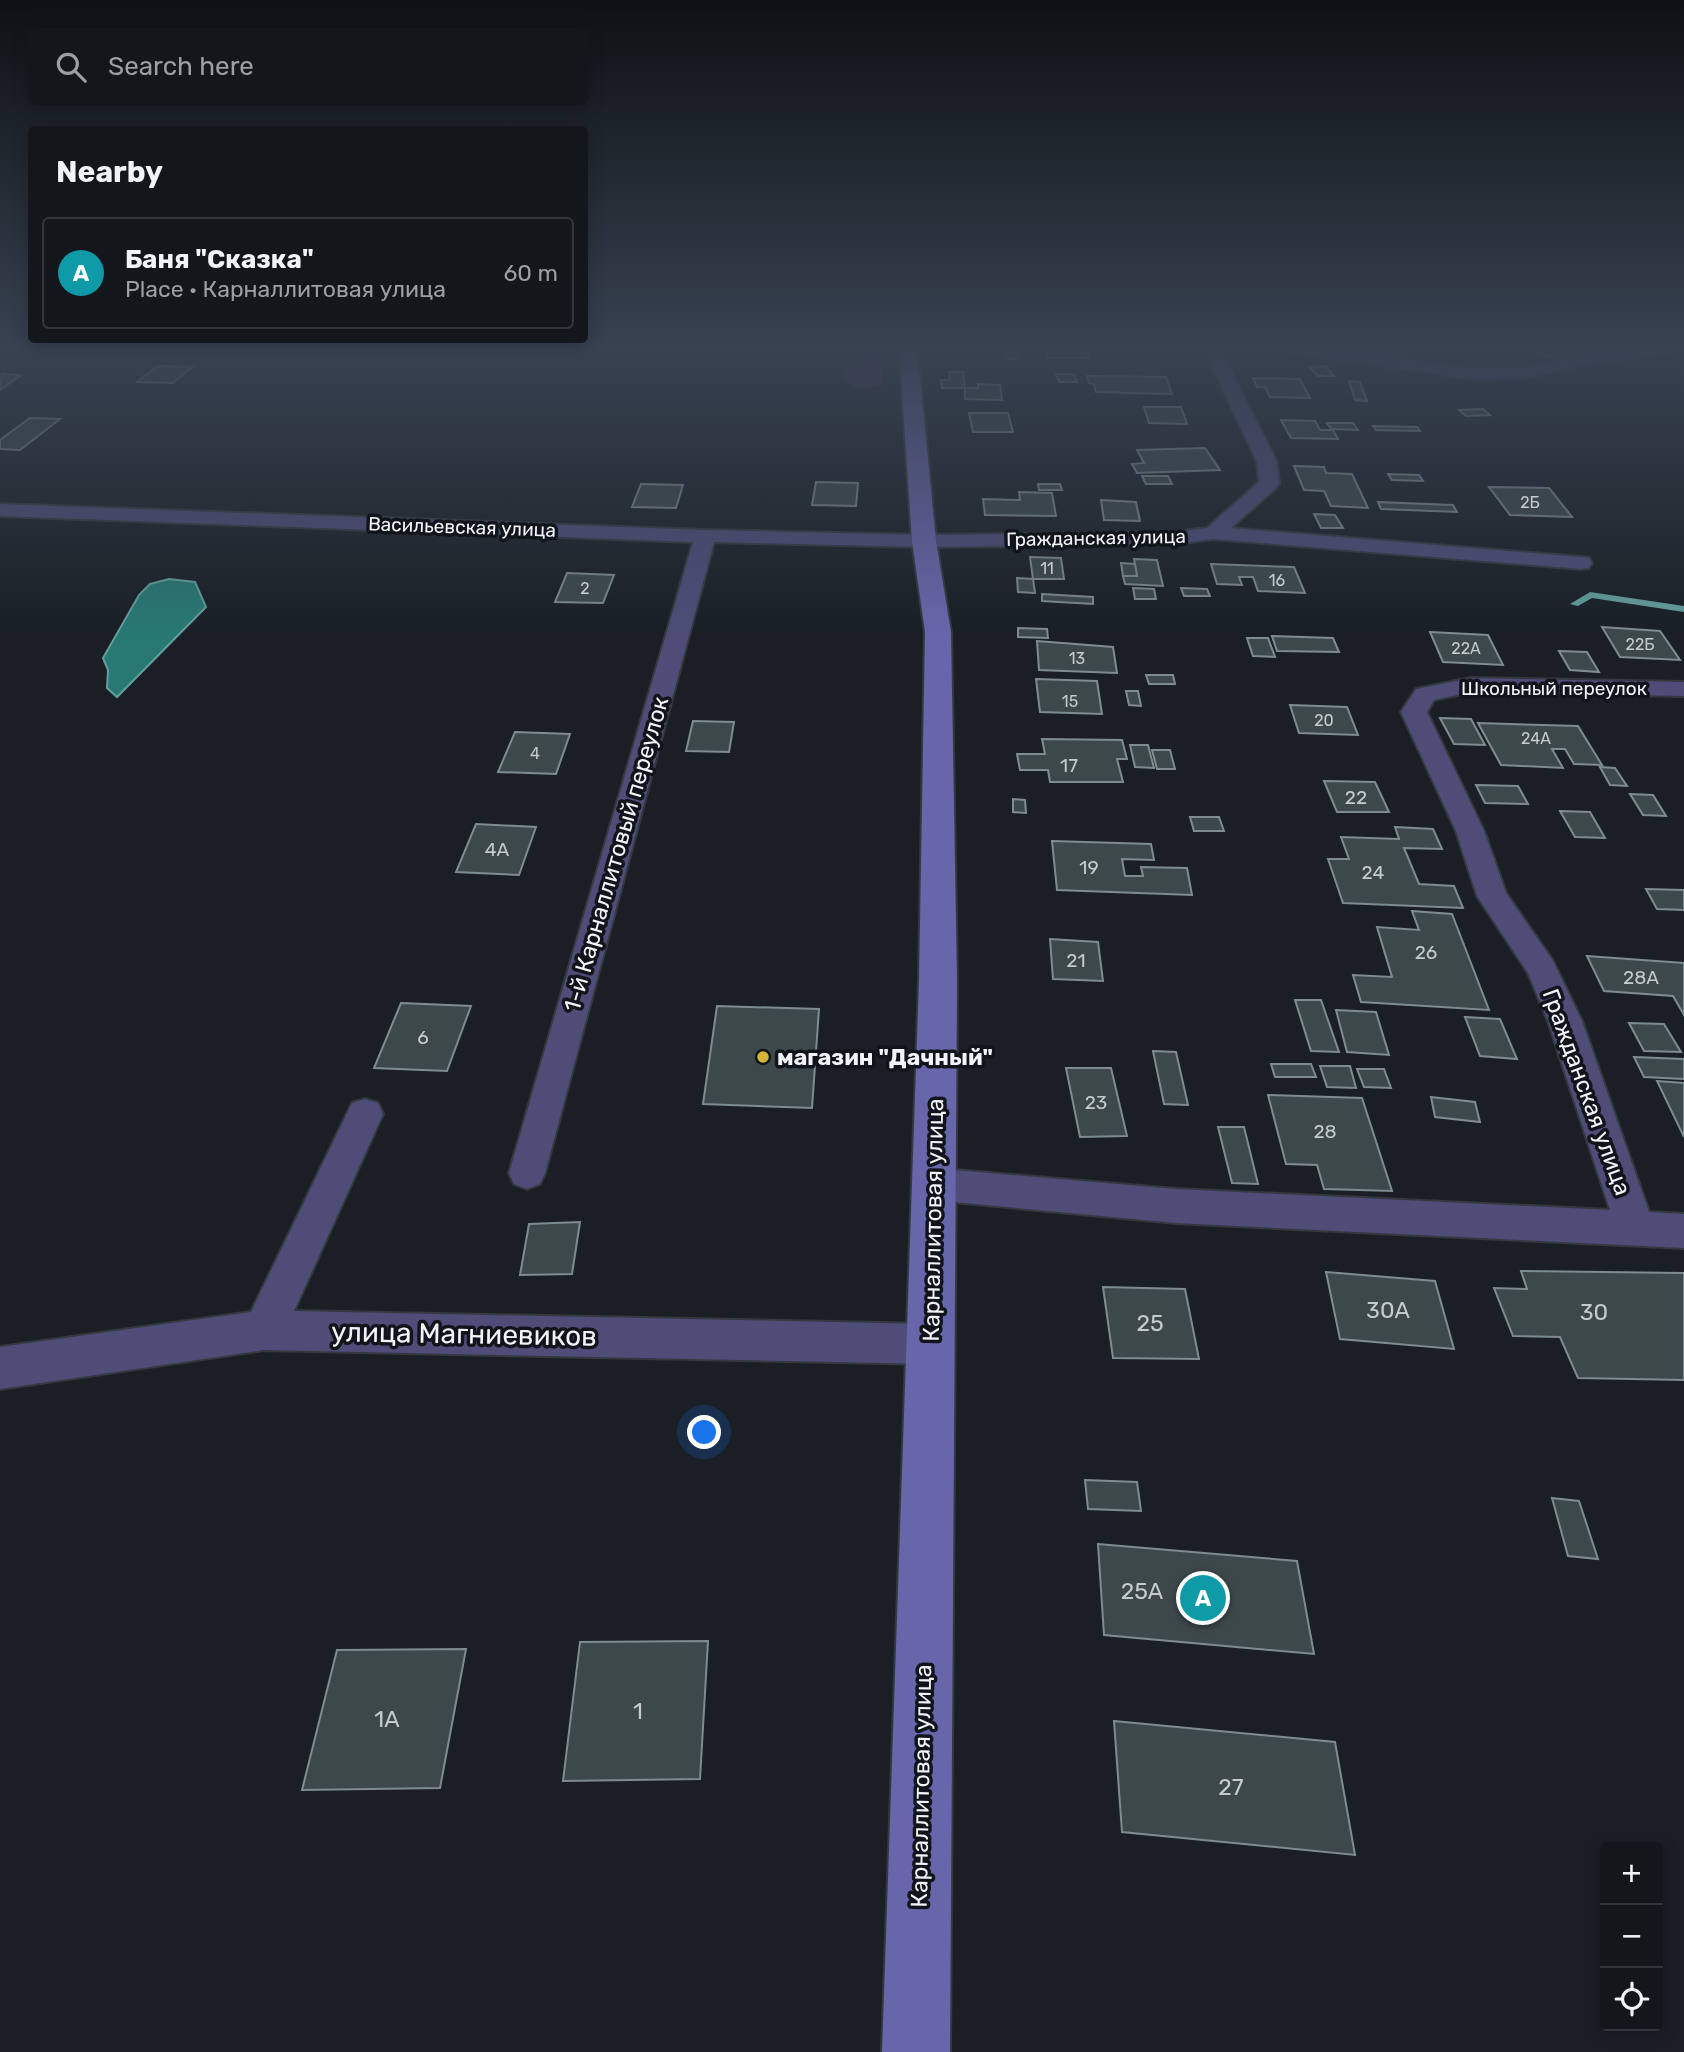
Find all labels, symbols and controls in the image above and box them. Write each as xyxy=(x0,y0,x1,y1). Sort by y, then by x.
search box xyxy=(28,28,588,105)
icon: search xyxy=(52,48,90,86)
text: Search here xyxy=(108,51,254,82)
text: Nearby xyxy=(56,154,163,190)
text: Баня "Сказка" xyxy=(125,244,314,275)
text: A xyxy=(73,259,89,287)
text: 60 m xyxy=(503,259,558,287)
text: Place · Карналлитовая улица xyxy=(125,275,446,303)
house number: 2Б xyxy=(1520,493,1540,512)
street label: Васильевская улица xyxy=(368,512,556,542)
street label: Гражданская улица xyxy=(1006,525,1186,551)
house number: 11 xyxy=(1040,559,1054,578)
house number: 16 xyxy=(1269,571,1286,590)
house number: 2 xyxy=(580,579,590,598)
house number: 22Б xyxy=(1625,635,1655,654)
house number: 22А xyxy=(1451,639,1481,658)
house number: 13 xyxy=(1069,649,1085,668)
street label: Школьный переулок xyxy=(1461,677,1647,700)
house number: 15 xyxy=(1062,692,1078,711)
street label: 1-й Карналлитовый переулок xyxy=(558,693,674,1015)
house number: 20 xyxy=(1314,711,1334,730)
house number: 24А xyxy=(1521,729,1551,748)
house number: 4 xyxy=(530,744,540,763)
house number: 17 xyxy=(1060,754,1078,777)
house number: 22 xyxy=(1345,786,1367,809)
house number: 4А xyxy=(485,838,510,861)
house number: 19 xyxy=(1079,856,1099,879)
house number: 24 xyxy=(1362,861,1385,884)
house number: 26 xyxy=(1415,941,1437,964)
house number: 21 xyxy=(1066,949,1086,972)
house number: 28А xyxy=(1623,966,1659,989)
street label: Гражданская улица xyxy=(1537,985,1637,1199)
house number: 6 xyxy=(417,1026,429,1049)
place label: магазин "Дачный" xyxy=(777,1043,993,1071)
marker: магазин "Дачный" xyxy=(755,1049,771,1065)
house number: 23 xyxy=(1085,1091,1107,1114)
street label: Карналлитовая улица xyxy=(917,1098,949,1342)
house number: 28 xyxy=(1313,1120,1337,1143)
house number: 30А xyxy=(1366,1296,1410,1324)
house number: 30 xyxy=(1580,1298,1608,1326)
house number: 25 xyxy=(1136,1309,1164,1337)
street label: улица Магниевиков xyxy=(331,1315,597,1353)
your location xyxy=(687,1415,721,1449)
pin: A xyxy=(1180,1572,1226,1624)
house number: 25А xyxy=(1121,1577,1163,1605)
street label: Карналлитовая улица xyxy=(905,1664,937,1908)
house number: 1 xyxy=(633,1697,643,1725)
house number: 1А xyxy=(374,1705,400,1733)
house number: 27 xyxy=(1218,1773,1244,1801)
map controls xyxy=(1600,1842,1663,2031)
button: + xyxy=(1600,1842,1663,1905)
button: − xyxy=(1600,1905,1663,1968)
button: locate xyxy=(1600,1968,1663,2031)

